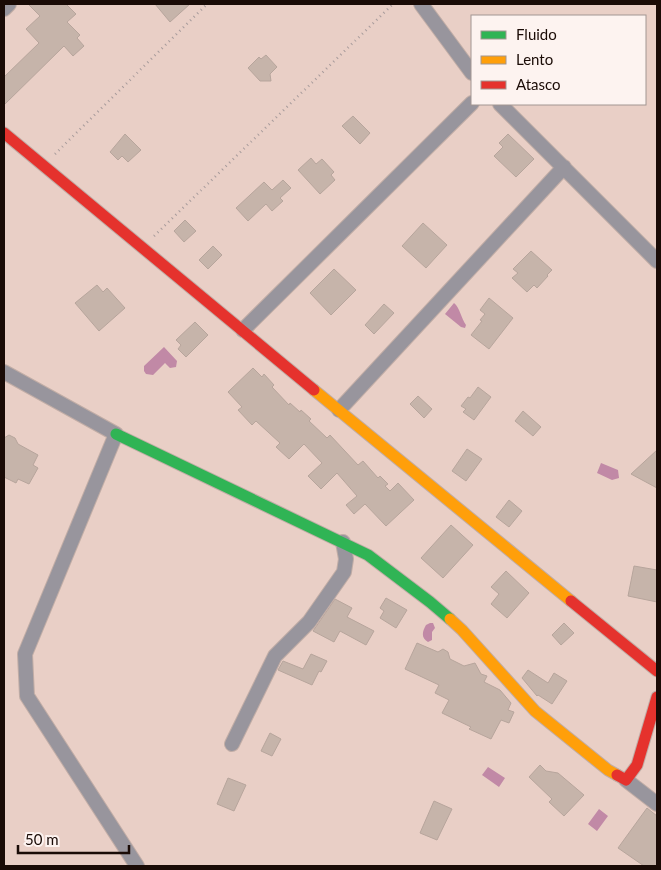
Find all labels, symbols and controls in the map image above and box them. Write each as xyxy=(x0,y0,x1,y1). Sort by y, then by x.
legend xyxy=(471,15,646,105)
text: Fluido xyxy=(516,25,557,43)
text: Lento xyxy=(516,50,553,68)
text: Atasco xyxy=(516,75,561,93)
scale bar xyxy=(18,822,129,854)
text: 50 m xyxy=(25,830,59,848)

